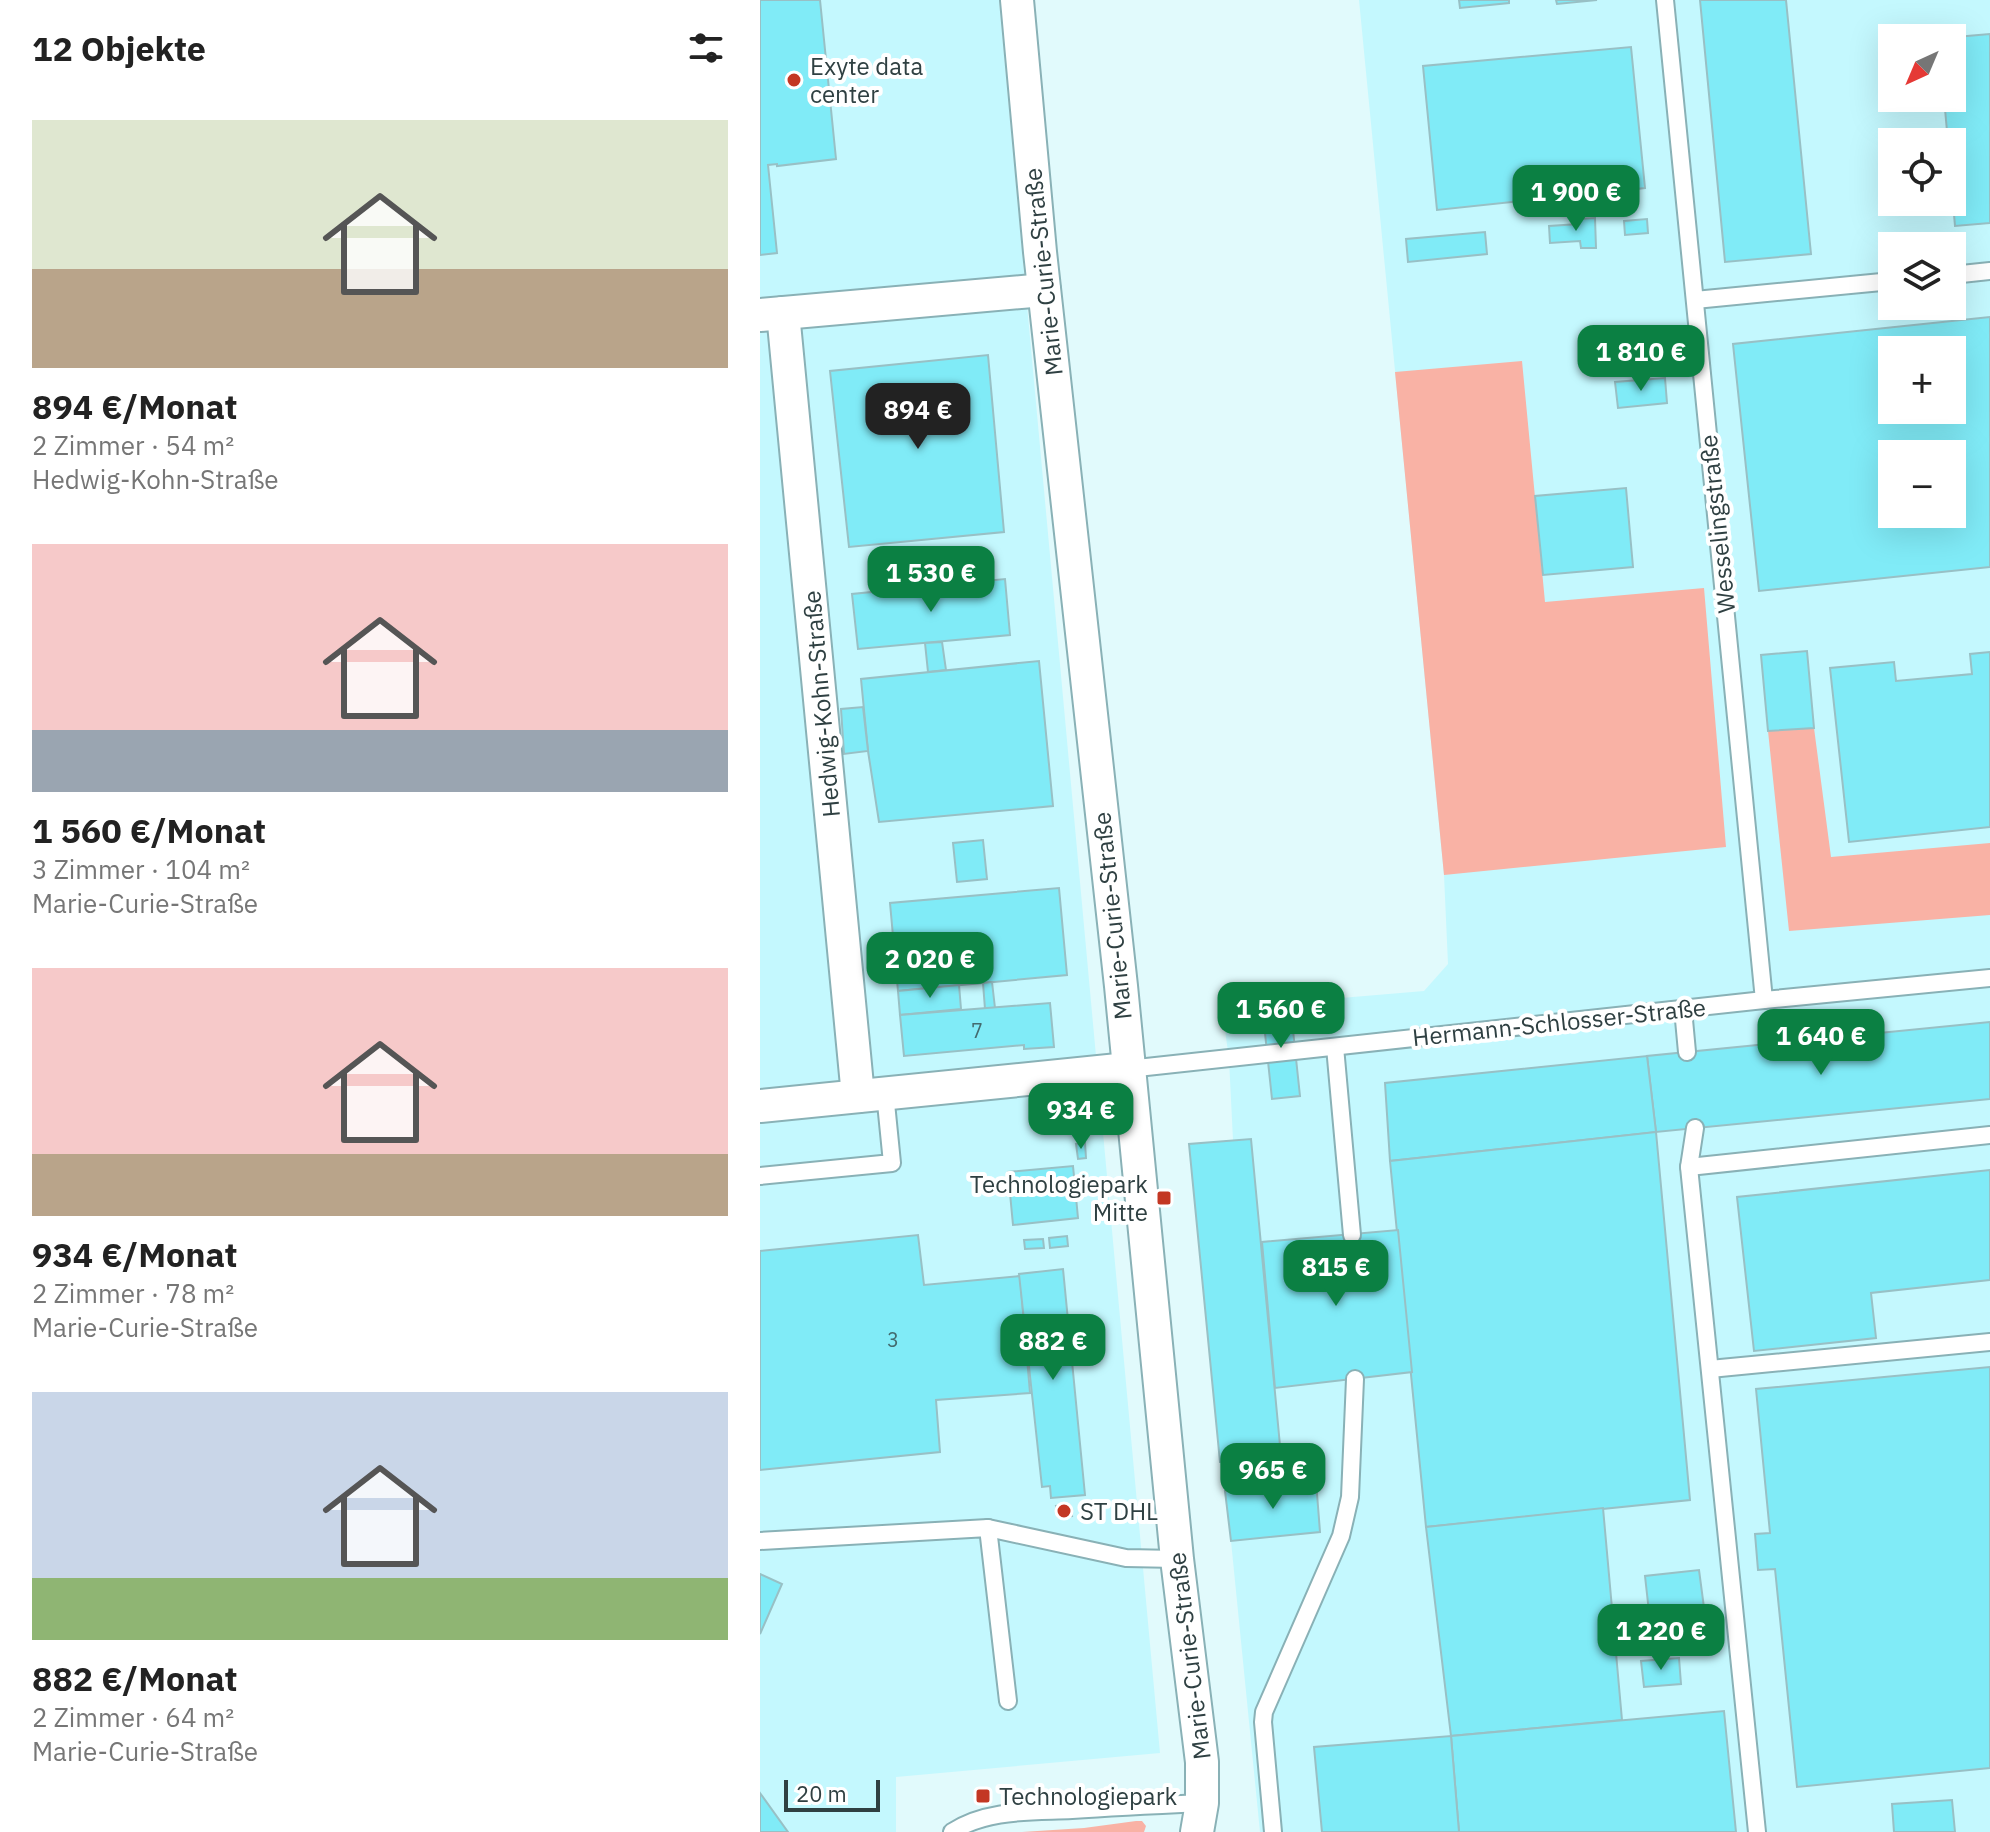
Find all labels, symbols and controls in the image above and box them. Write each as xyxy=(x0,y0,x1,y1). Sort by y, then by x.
north arrow xyxy=(1878,24,1966,112)
map controls xyxy=(1878,24,1966,528)
text: 12 Objekte xyxy=(32,26,206,70)
icon: filters xyxy=(684,26,728,70)
place label: Exyte data center xyxy=(810,50,923,110)
marker: Exyte data center xyxy=(785,71,803,89)
button: locate xyxy=(1878,128,1966,216)
pin: 1 900 € xyxy=(1502,165,1650,233)
street label: Marie-Curie-Straße xyxy=(1016,167,1070,377)
icon: home xyxy=(308,172,452,316)
text: 1 900 € xyxy=(1531,174,1621,208)
button: layers xyxy=(1878,232,1966,320)
pin: 1 810 € xyxy=(1567,325,1715,393)
text: 1 810 € xyxy=(1596,334,1686,368)
button: + xyxy=(1878,336,1966,424)
pin: 894 € xyxy=(862,383,974,451)
text: 894 €/Monat xyxy=(32,384,238,428)
text: 894 € xyxy=(883,392,953,426)
text: 2 Zimmer · 54 m² xyxy=(32,428,234,462)
street label: Wesselingstraße xyxy=(1692,433,1742,615)
button: − xyxy=(1878,440,1966,528)
text: Hedwig-Kohn-Straße xyxy=(32,462,279,496)
pin: 1 530 € xyxy=(857,546,1005,614)
text: 1 530 € xyxy=(886,555,976,589)
street label: Hedwig-Kohn-Straße xyxy=(795,589,847,819)
icon: home xyxy=(308,596,452,740)
text: 1 560 €/Monat xyxy=(32,808,266,852)
street label: Marie-Curie-Straße xyxy=(1085,811,1139,1021)
text: 3 Zimmer · 104 m² xyxy=(32,852,250,886)
text: Marie-Curie-Straße xyxy=(32,886,258,920)
pin: 2 020 € xyxy=(856,932,1004,1000)
text: 2 020 € xyxy=(885,941,975,975)
pin: 1 560 € xyxy=(1207,982,1355,1050)
text: 1 560 € xyxy=(1236,991,1326,1025)
street label: Hermann-Schlosser-Straße xyxy=(1411,991,1707,1053)
pin: 1 640 € xyxy=(1747,1009,1895,1077)
house number: 7 xyxy=(971,1017,983,1044)
text: 1 640 € xyxy=(1776,1018,1866,1052)
icon: home xyxy=(308,1020,452,1164)
pin: 934 € xyxy=(1025,1083,1137,1151)
text: 934 € xyxy=(1046,1092,1116,1126)
place label: Technologiepark Mitte xyxy=(970,1168,1148,1228)
marker: Technologiepark Mitte xyxy=(1155,1189,1173,1207)
text: 934 €/Monat xyxy=(32,1232,238,1276)
pin: 815 € xyxy=(1280,1240,1392,1308)
text: 815 € xyxy=(1301,1249,1371,1283)
text: 2 Zimmer · 78 m² xyxy=(32,1276,234,1310)
text: Marie-Curie-Straße xyxy=(32,1310,258,1344)
pin: 882 € xyxy=(997,1314,1109,1382)
text: 882 € xyxy=(1018,1323,1088,1357)
house number: 3 xyxy=(887,1326,899,1353)
pin: 965 € xyxy=(1217,1443,1329,1511)
icon: home xyxy=(308,1444,452,1588)
text: 965 € xyxy=(1238,1452,1308,1486)
place label: ST DHL xyxy=(1080,1495,1158,1527)
marker: ST DHL xyxy=(1055,1502,1073,1520)
street label: Marie-Curie-Straße xyxy=(1160,1550,1218,1762)
pin: 1 220 € xyxy=(1587,1604,1735,1672)
text: 1 220 € xyxy=(1616,1613,1706,1647)
text: 882 €/Monat xyxy=(32,1656,238,1700)
text: 2 Zimmer · 64 m² xyxy=(32,1700,234,1734)
text: Marie-Curie-Straße xyxy=(32,1734,258,1768)
scale bar xyxy=(784,1776,880,1812)
text: 20 m xyxy=(796,1779,847,1808)
place label: Technologiepark xyxy=(999,1780,1177,1812)
marker: Technologiepark xyxy=(974,1787,992,1805)

